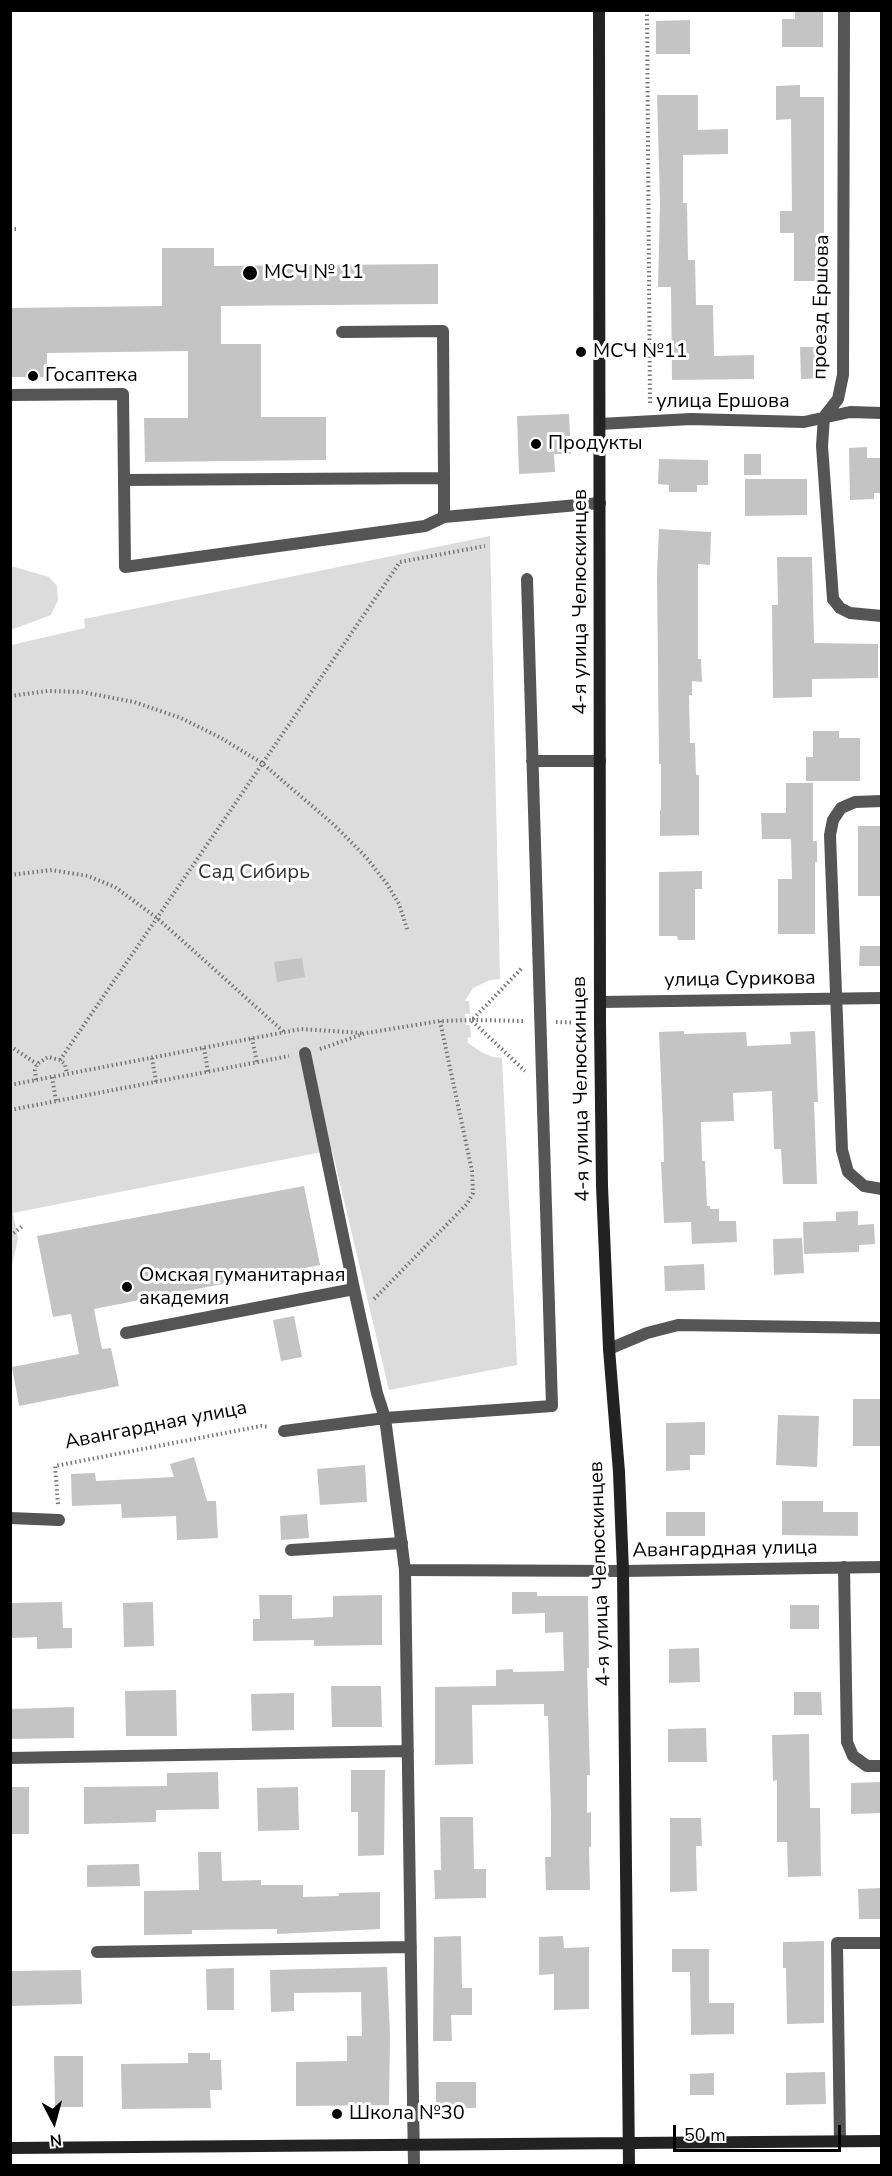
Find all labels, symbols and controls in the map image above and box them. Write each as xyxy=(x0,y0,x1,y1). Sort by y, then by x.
street label: проезд Ершова xyxy=(809,234,835,380)
place label: МСЧ № 11 xyxy=(264,261,364,285)
marker: МСЧ № 11 xyxy=(241,264,259,282)
place label: МСЧ №11 xyxy=(593,340,688,364)
marker: МСЧ №11 xyxy=(574,345,588,359)
place label: Госаптека xyxy=(45,364,138,388)
marker: Госаптека xyxy=(26,369,40,383)
street label: улица Ершова xyxy=(656,390,790,414)
place label: Продукты xyxy=(548,432,643,456)
marker: Продукты xyxy=(529,437,543,451)
street label: 4-я улица Челюскинцев xyxy=(569,489,593,715)
park label: Сад Сибирь xyxy=(198,861,310,885)
street label: улица Сурикова xyxy=(664,967,816,993)
street label: 4-я улица Челюскинцев xyxy=(568,976,596,1202)
place label: Омская гуманитарная академия xyxy=(139,1264,346,1311)
marker: Омская гуманитарная академия xyxy=(120,1280,134,1294)
street label: Авангардная улица xyxy=(63,1397,249,1455)
street label: 4-я улица Челюскинцев xyxy=(585,1461,617,1687)
street label: Авангардная улица xyxy=(632,1536,818,1564)
north arrow xyxy=(24,2092,84,2152)
place label: Школа №30 xyxy=(349,2102,465,2126)
marker: Школа №30 xyxy=(330,2107,344,2121)
scale bar xyxy=(676,2113,844,2151)
text: 50 m xyxy=(684,2123,726,2147)
text: N xyxy=(49,2128,63,2151)

